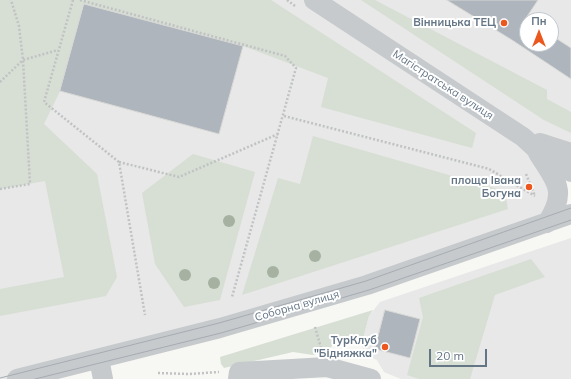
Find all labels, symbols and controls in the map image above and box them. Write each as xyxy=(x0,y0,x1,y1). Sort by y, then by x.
north arrow xyxy=(519,12,559,52)
text: Пн xyxy=(531,14,547,28)
place label: Вінницька ТЕЦ xyxy=(413,16,496,30)
marker: Вінницька ТЕЦ xyxy=(499,18,509,28)
street label: Магістратська вулиця xyxy=(390,48,496,122)
place label: площа Івана Богуна xyxy=(451,174,521,200)
marker: площа Івана Богуна xyxy=(524,182,534,192)
street label: Соборна вулиця xyxy=(253,288,341,324)
place label: ТурКлуб "Бідняжка" xyxy=(314,334,377,360)
scale bar xyxy=(431,341,489,367)
marker: ТурКлуб "Бідняжка" xyxy=(380,342,390,352)
text: 20 m xyxy=(436,348,464,363)

